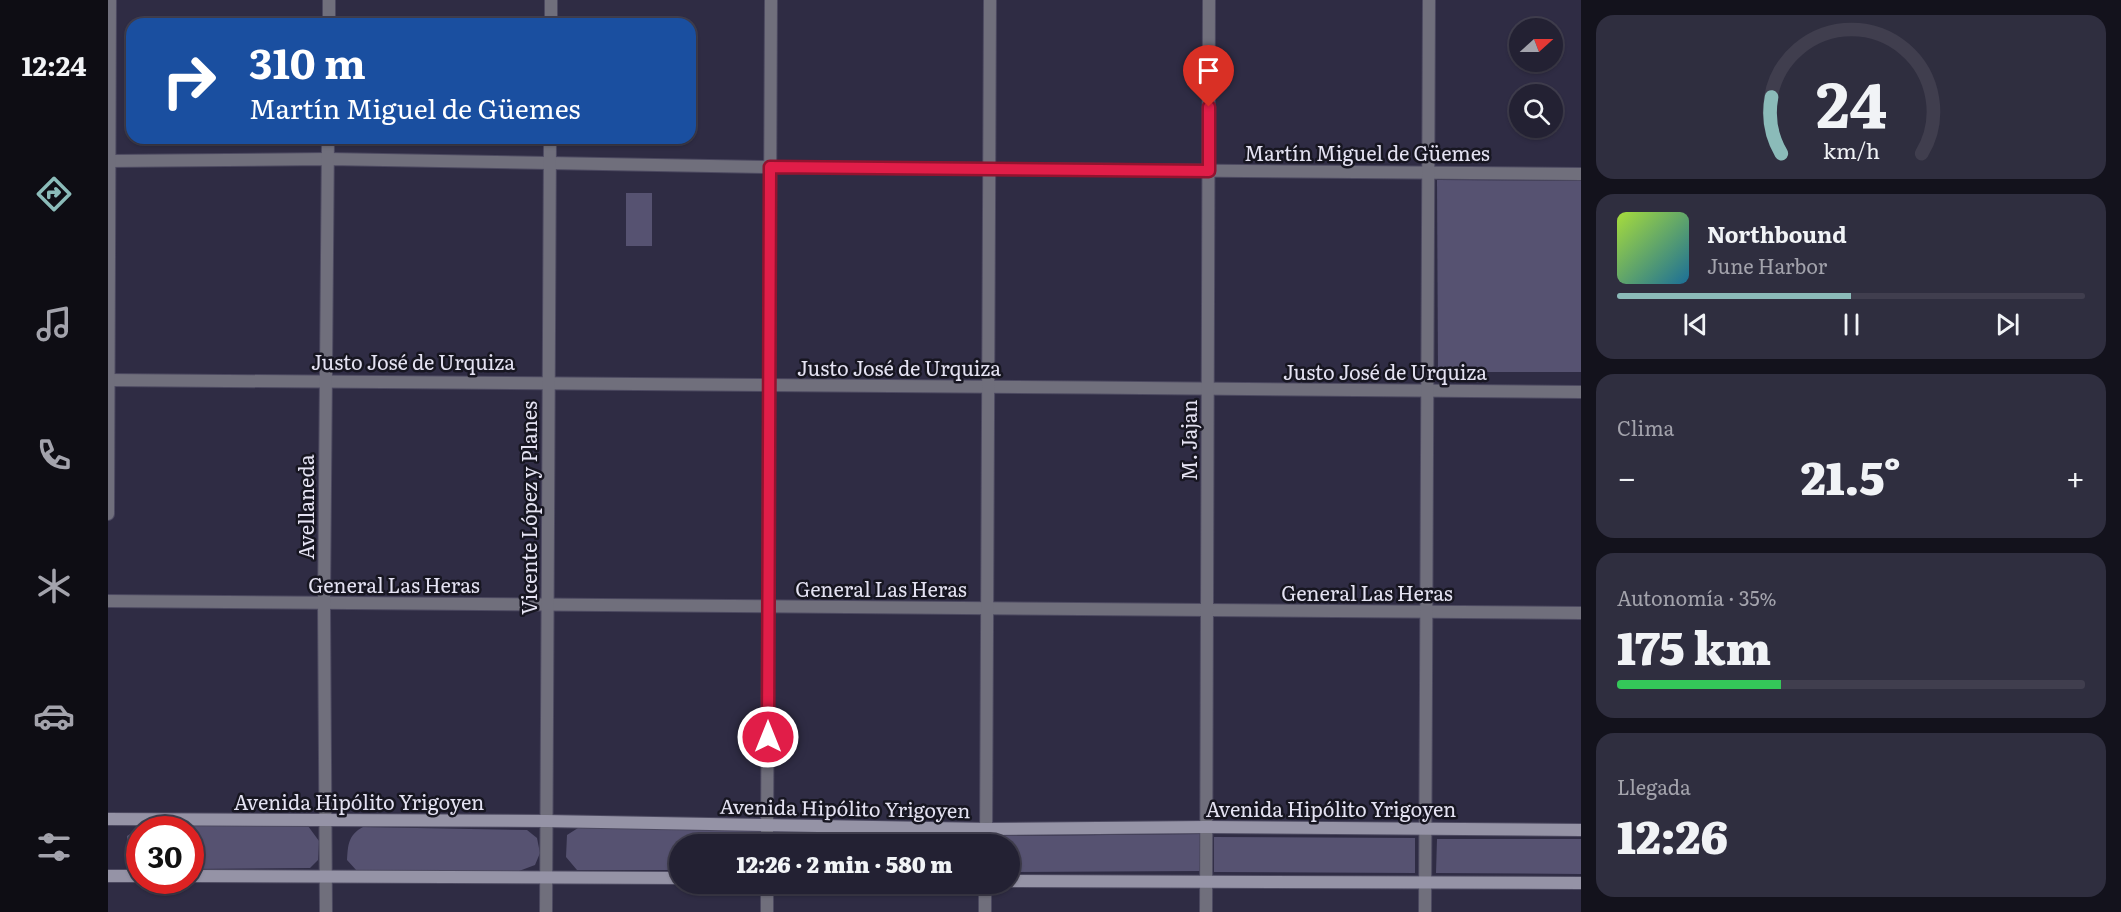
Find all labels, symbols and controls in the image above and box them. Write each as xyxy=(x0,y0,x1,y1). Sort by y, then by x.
north arrow xyxy=(1509,18,1563,72)
map controls xyxy=(1509,18,1563,138)
text: 310 m xyxy=(249,30,366,92)
icon: right xyxy=(150,42,228,120)
text: 12:24 xyxy=(21,44,87,84)
pin xyxy=(1183,45,1234,107)
icon: arrive xyxy=(1192,54,1225,87)
text: 24 xyxy=(1815,55,1887,147)
button: search xyxy=(1509,84,1563,138)
text: Martín Miguel de Güemes xyxy=(249,87,580,127)
text: km/h xyxy=(1822,135,1880,167)
street label: Martín Miguel de Güemes xyxy=(1244,137,1490,167)
icon: directions xyxy=(33,173,75,215)
text: Northbound xyxy=(1707,217,1847,250)
text: June Harbor xyxy=(1707,250,1827,280)
icon: music xyxy=(33,303,75,345)
icon: previous xyxy=(1679,308,1712,341)
icon: pause xyxy=(1835,308,1868,341)
icon: next xyxy=(1991,308,2024,341)
street label: Justo José de Urquiza xyxy=(311,346,515,376)
street label: Justo José de Urquiza xyxy=(797,352,1001,382)
street label: Justo José de Urquiza xyxy=(1283,356,1487,386)
street label: M. Jajan xyxy=(1173,399,1203,481)
street label: Vicente López y Planes xyxy=(513,401,543,615)
text: Clima xyxy=(1617,412,1674,442)
icon: phone xyxy=(33,434,75,476)
text: 21.5° xyxy=(1801,442,1901,509)
text: − xyxy=(1617,451,1636,500)
text: + xyxy=(2066,451,2085,500)
street label: Avellaneda xyxy=(290,454,320,559)
icon: climate xyxy=(33,565,75,607)
street label: General Las Heras xyxy=(308,569,480,599)
street label: General Las Heras xyxy=(795,573,967,603)
street label: General Las Heras xyxy=(1281,577,1453,607)
text: Autonomía · 35% xyxy=(1617,582,1777,612)
text: 175 km xyxy=(1617,612,1771,679)
icon: car xyxy=(33,695,75,737)
position arrow xyxy=(736,705,800,769)
text: Llegada xyxy=(1617,771,1691,801)
street label: Avenida Hipólito Yrigoyen xyxy=(234,786,484,816)
street label: Avenida Hipólito Yrigoyen xyxy=(719,790,971,824)
street label: Avenida Hipólito Yrigoyen xyxy=(1206,793,1456,823)
text: 12:26 xyxy=(1617,801,1728,868)
speed limit sign: 30 xyxy=(126,816,204,894)
icon: filters xyxy=(33,826,75,868)
text: 12:26 · 2 min · 580 m xyxy=(737,847,952,880)

